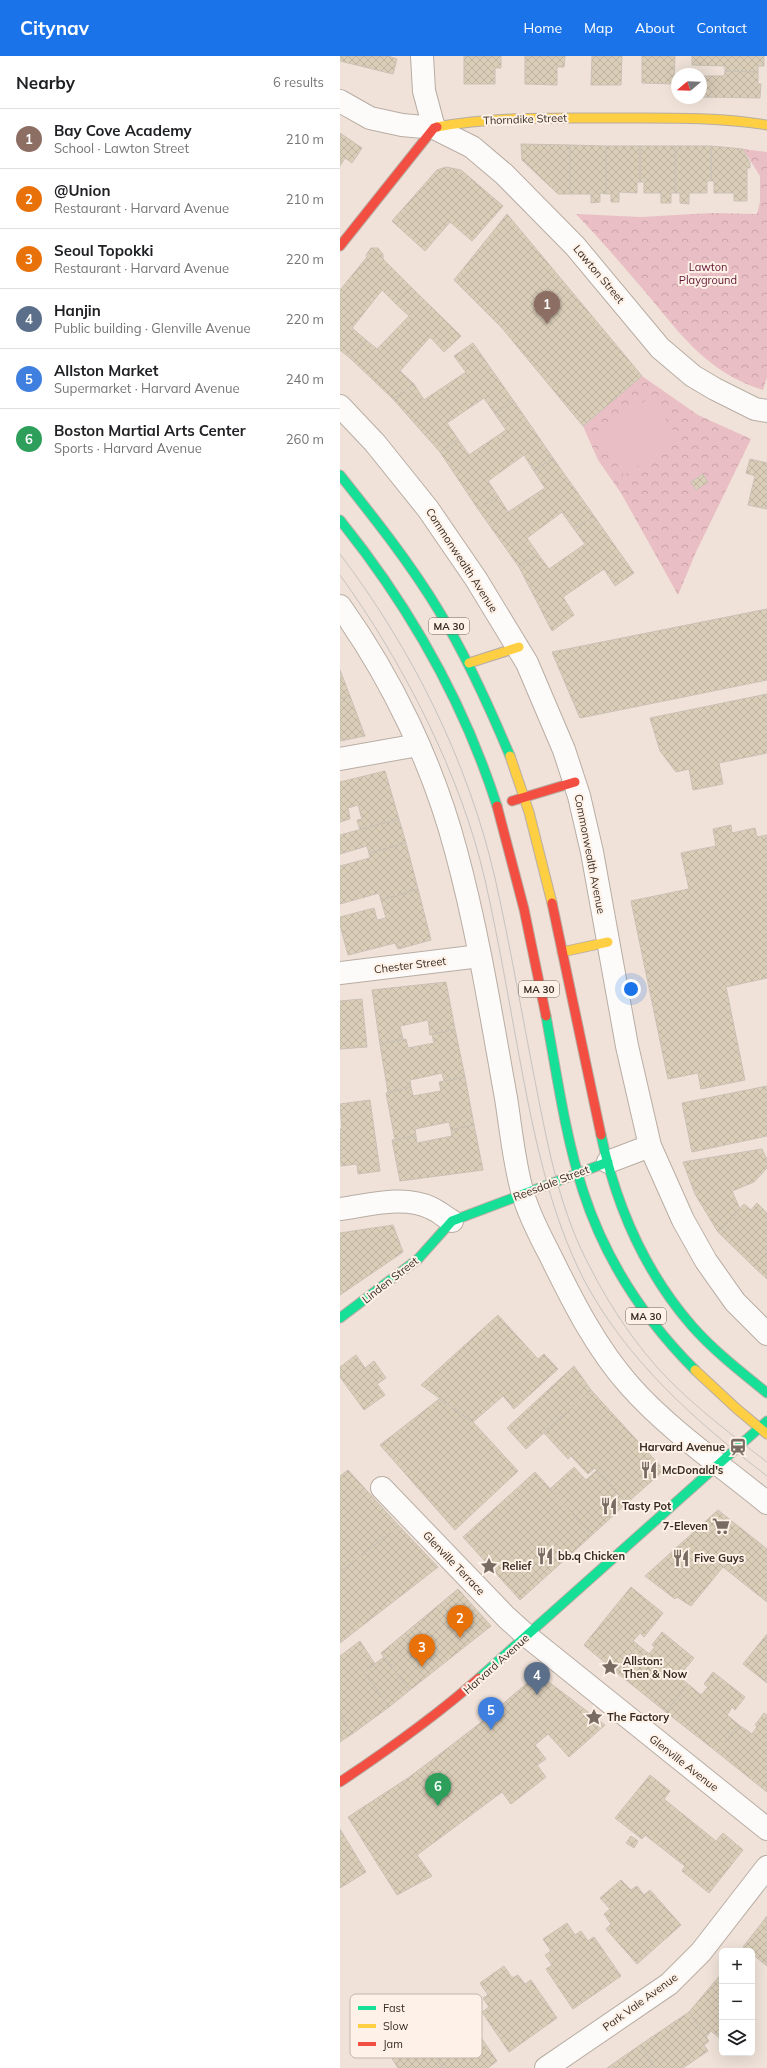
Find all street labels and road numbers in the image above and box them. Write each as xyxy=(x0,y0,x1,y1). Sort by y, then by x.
street label: Thorndike Street xyxy=(483,111,567,127)
street label: Lawton Street xyxy=(570,242,628,306)
street label: Commonwealth Avenue xyxy=(423,505,501,615)
road number: MA 30 xyxy=(429,618,469,634)
street label: Commonwealth Avenue xyxy=(572,793,608,915)
street label: Chester Street xyxy=(373,954,447,976)
road number: MA 30 xyxy=(519,981,559,997)
street label: Reesdale Street xyxy=(511,1162,591,1204)
street label: Linden Street xyxy=(359,1254,421,1306)
road number: MA 30 xyxy=(626,1308,666,1324)
street label: Glenville Terrace xyxy=(420,1528,488,1598)
street label: Harvard Avenue xyxy=(460,1631,532,1697)
street label: Glenville Avenue xyxy=(647,1732,721,1794)
street label: Park Vale Avenue xyxy=(600,1970,680,2034)

